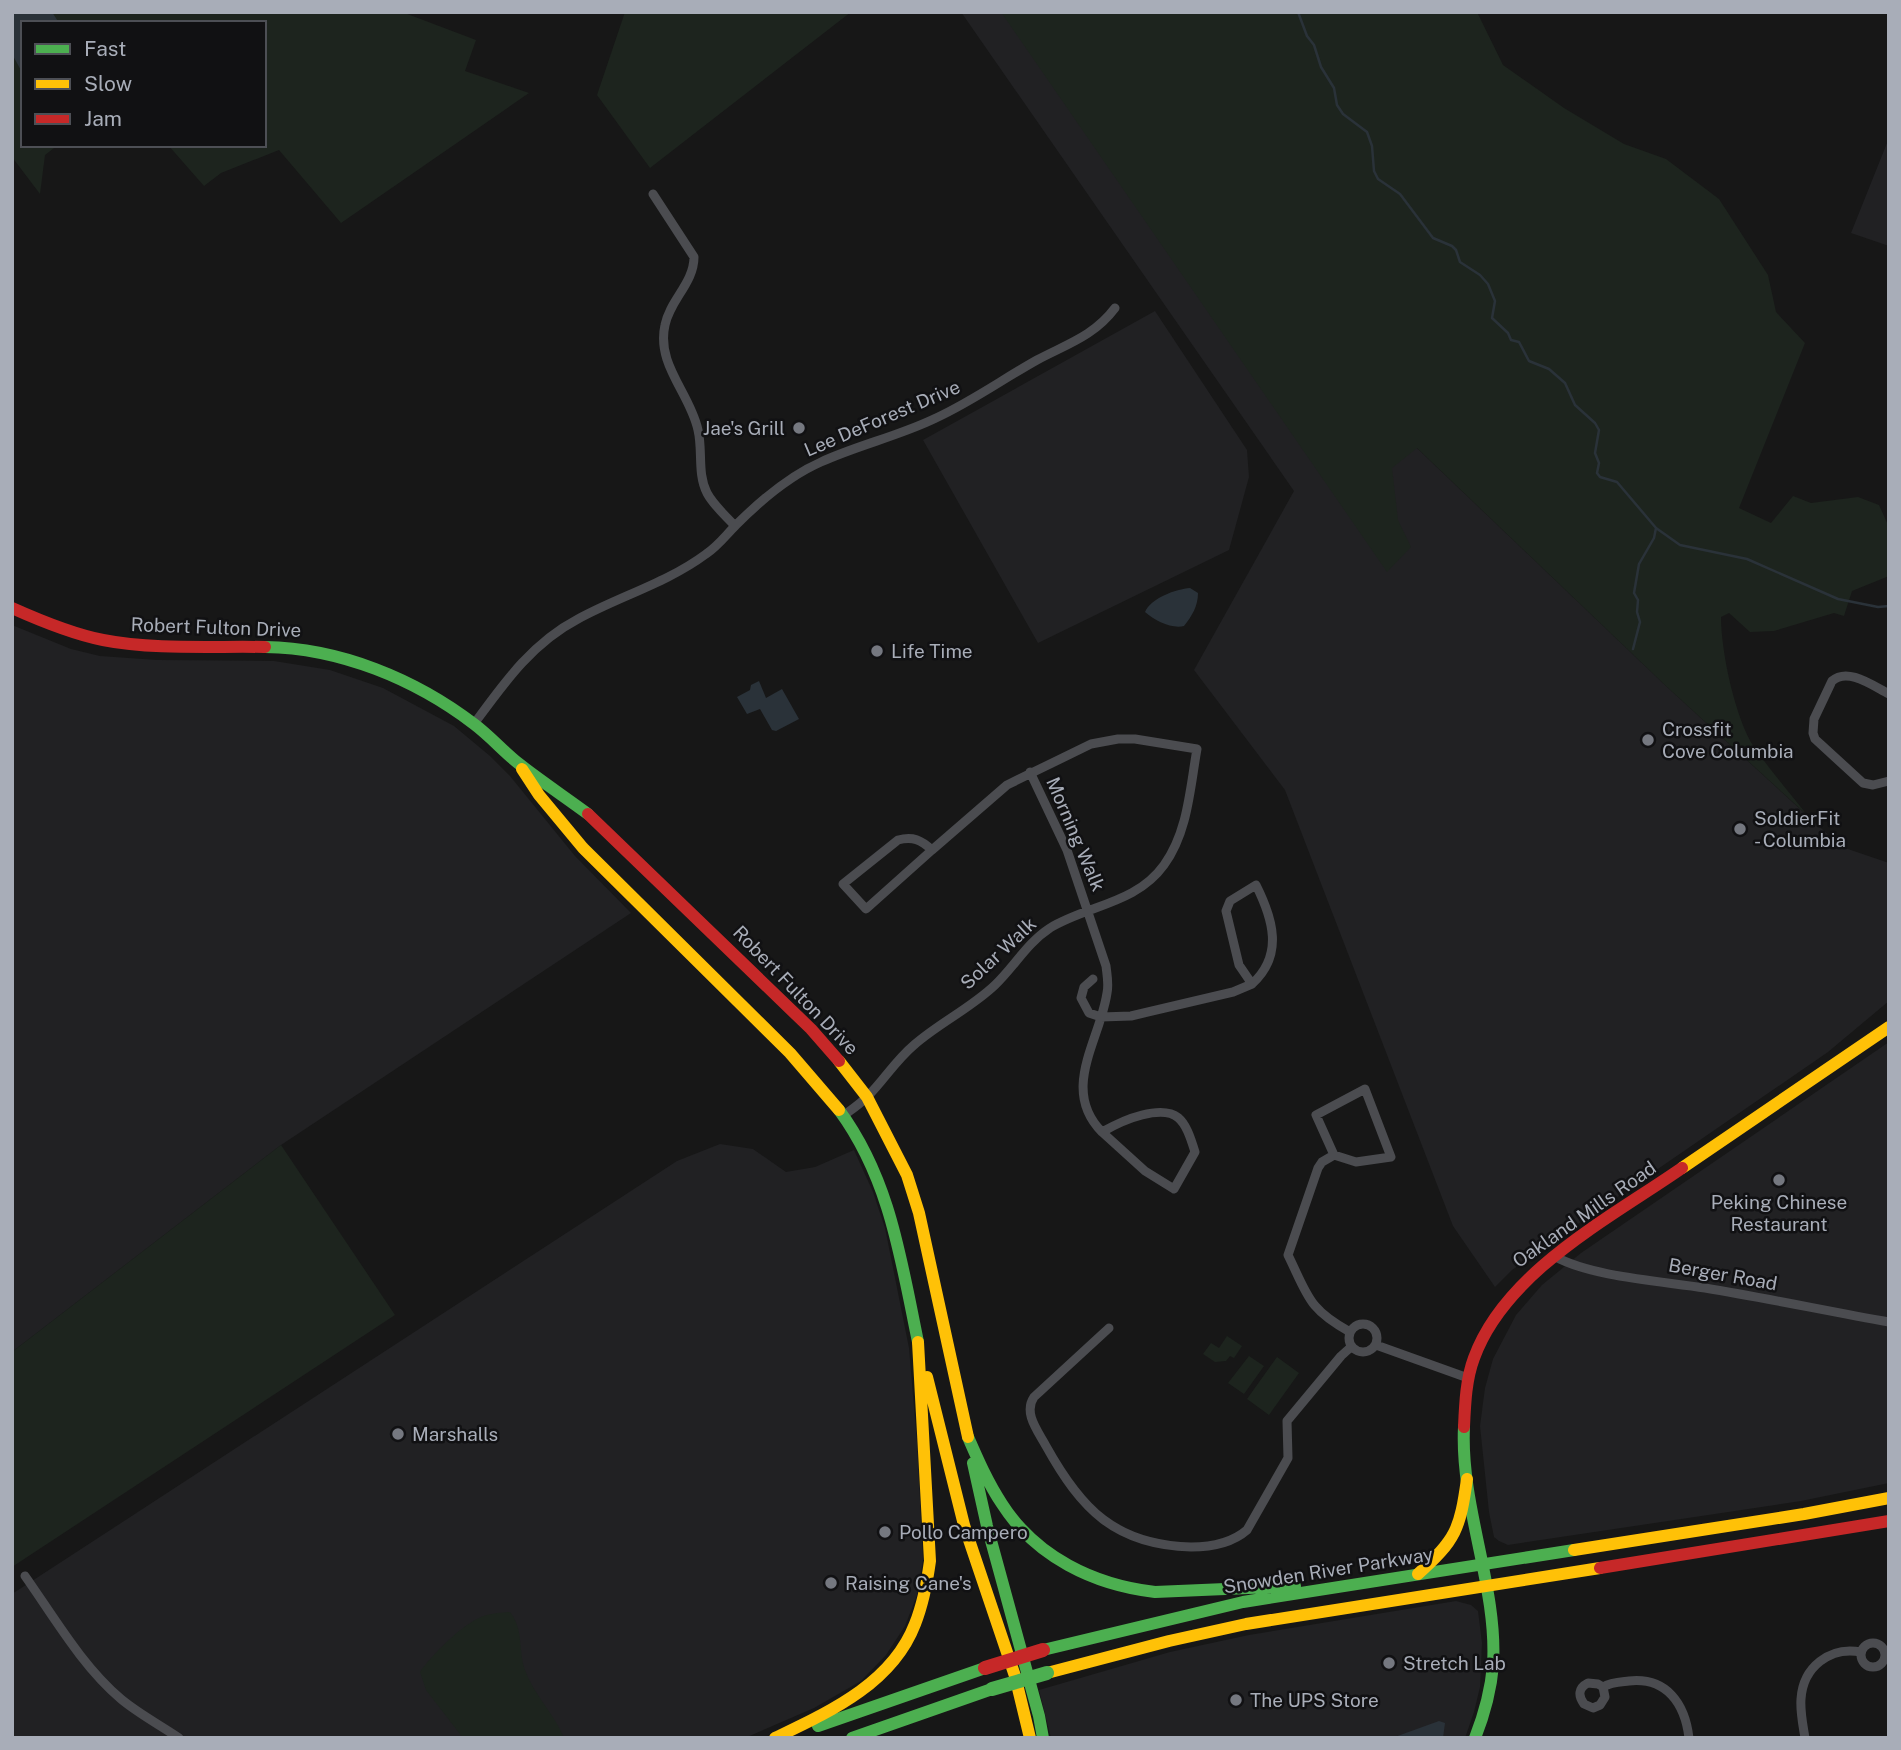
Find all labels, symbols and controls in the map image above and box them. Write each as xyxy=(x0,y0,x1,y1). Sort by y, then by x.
legend xyxy=(21,21,266,147)
text: Fast xyxy=(84,36,126,61)
text: Slow xyxy=(84,71,132,96)
text: Jam xyxy=(84,106,122,131)
street label: Lee DeForest Drive xyxy=(801,375,963,461)
place label: Jae's Grill xyxy=(703,417,785,439)
marker: Jae's Grill xyxy=(791,420,807,436)
street label: Robert Fulton Drive xyxy=(130,613,302,641)
place label: Life Time xyxy=(891,640,973,662)
marker: Life Time xyxy=(869,643,885,659)
place label: Crossfit Cove Columbia xyxy=(1662,718,1794,762)
marker: Crossfit Cove Columbia xyxy=(1640,732,1656,748)
street label: Morning Walk xyxy=(1042,774,1110,895)
place label: SoldierFit - Columbia xyxy=(1754,807,1846,851)
marker: SoldierFit - Columbia xyxy=(1732,821,1748,837)
street label: Solar Walk xyxy=(956,912,1041,994)
street label: Robert Fulton Drive xyxy=(729,921,863,1059)
street label: Oakland Mills Road xyxy=(1508,1156,1660,1272)
marker: Peking Chinese Restaurant xyxy=(1771,1172,1787,1188)
place label: Peking Chinese Restaurant xyxy=(1711,1191,1847,1235)
street label: Berger Road xyxy=(1667,1254,1779,1294)
place label: Marshalls xyxy=(412,1423,498,1445)
marker: Marshalls xyxy=(390,1426,406,1442)
place label: Pollo Campero xyxy=(899,1521,1028,1543)
marker: Pollo Campero xyxy=(877,1524,893,1540)
street label: Snowden River Parkway xyxy=(1222,1543,1434,1597)
place label: Raising Cane's xyxy=(845,1572,972,1594)
marker: Raising Cane's xyxy=(823,1575,839,1591)
place label: Stretch Lab xyxy=(1403,1652,1506,1674)
marker: Stretch Lab xyxy=(1381,1655,1397,1671)
place label: The UPS Store xyxy=(1250,1689,1379,1711)
marker: The UPS Store xyxy=(1228,1692,1244,1708)

